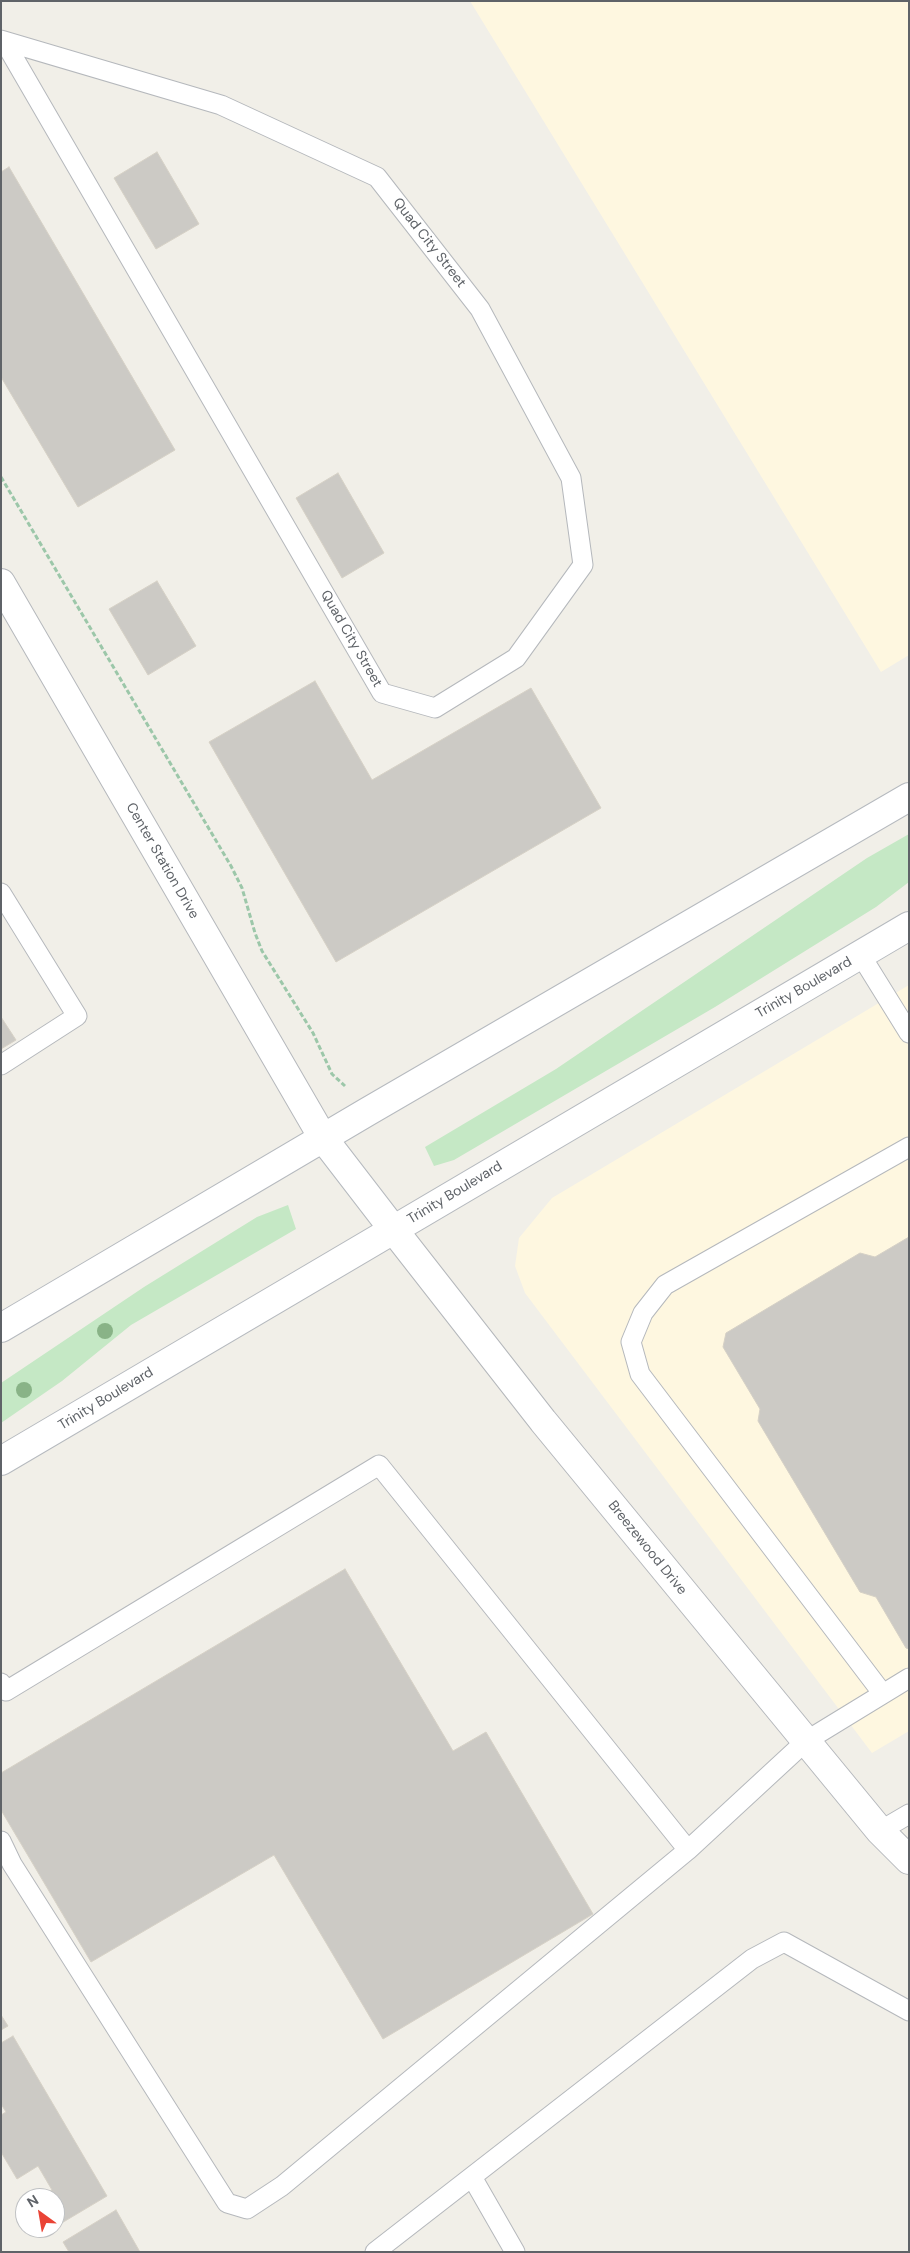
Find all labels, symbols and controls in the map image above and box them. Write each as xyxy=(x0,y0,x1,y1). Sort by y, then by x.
street label: Quad City Street xyxy=(389,195,469,291)
street label: Quad City Street xyxy=(316,588,386,690)
street label: Center Station Drive xyxy=(122,800,202,922)
street label: Trinity Boulevard xyxy=(753,954,855,1022)
street label: Trinity Boulevard xyxy=(404,1158,506,1228)
street label: Trinity Boulevard xyxy=(55,1364,157,1434)
street label: Breezewood Drive xyxy=(604,1498,690,1598)
north arrow xyxy=(15,2188,65,2238)
text: N xyxy=(23,2191,42,2211)

